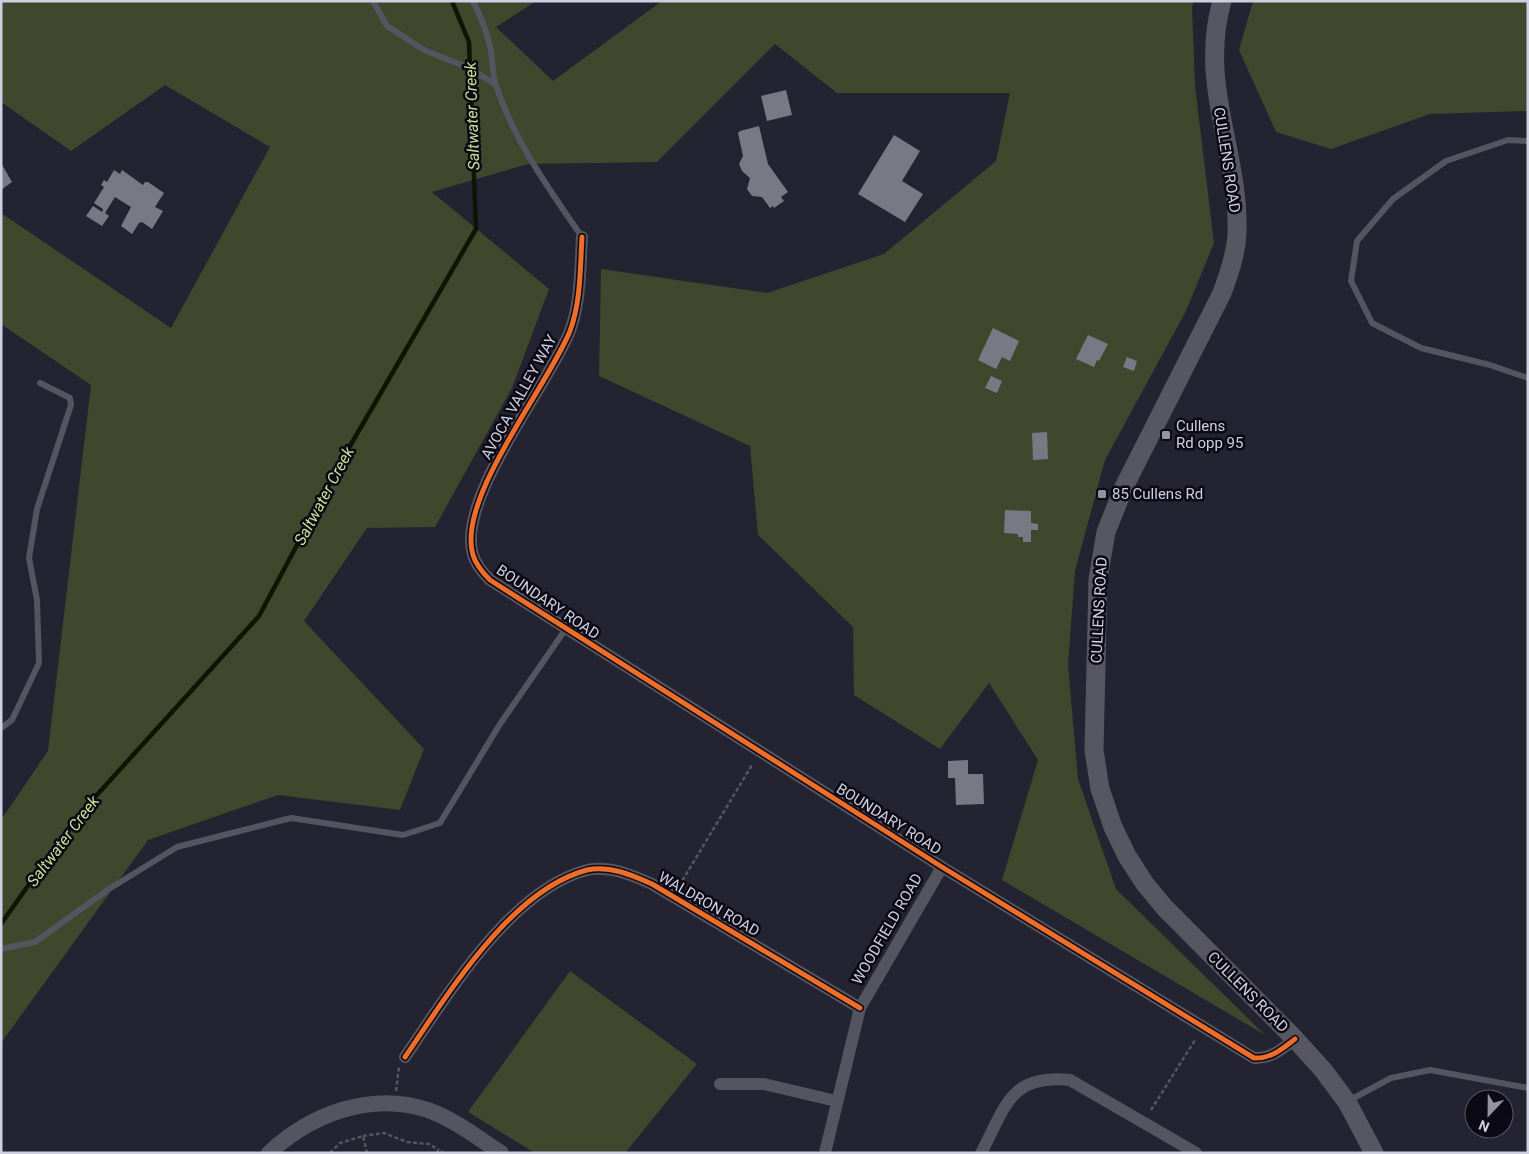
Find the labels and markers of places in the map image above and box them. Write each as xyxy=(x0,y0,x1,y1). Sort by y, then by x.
place label: Cullens Rd opp 95 xyxy=(1176,417,1243,452)
marker: Cullens Rd opp 95 xyxy=(1160,429,1172,441)
place label: 85 Cullens Rd xyxy=(1112,485,1203,503)
marker: 85 Cullens Rd xyxy=(1096,488,1108,500)

